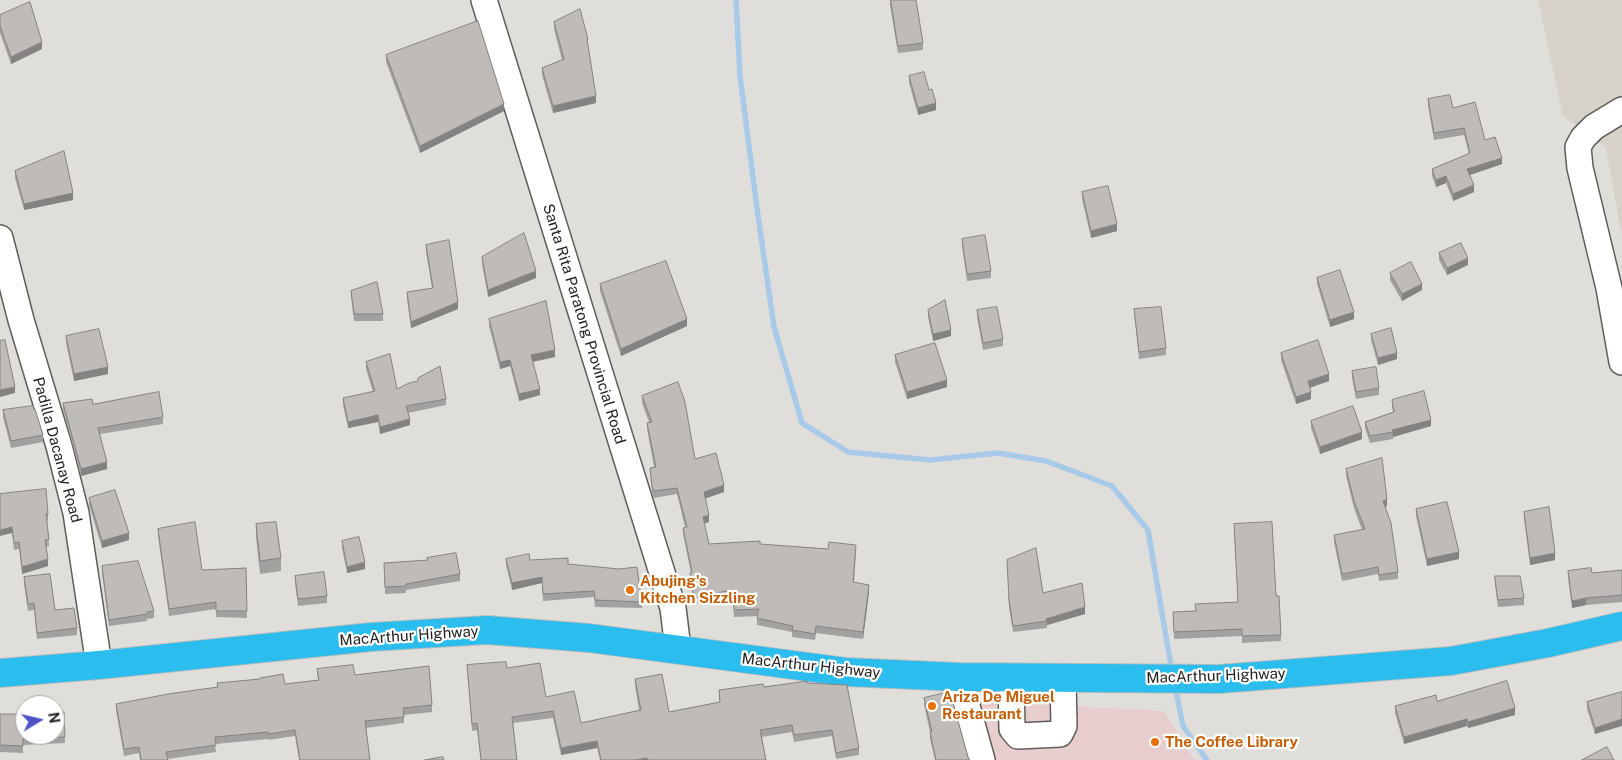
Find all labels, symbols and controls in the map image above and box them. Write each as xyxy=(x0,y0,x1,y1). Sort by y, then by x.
street label: Santa Rita Paratong Provincial Road xyxy=(539,202,629,446)
street label: Padilla Dacanay Road xyxy=(29,375,85,525)
place label: Abujing's Kitchen Sizzling xyxy=(640,572,755,607)
marker: Abujing's Kitchen Sizzling xyxy=(624,584,636,596)
street label: MacArthur Highway xyxy=(339,622,479,650)
street label: MacArthur Highway xyxy=(741,650,881,682)
street label: MacArthur Highway xyxy=(1146,665,1286,687)
place label: Ariza De Miguel Restaurant xyxy=(942,688,1055,723)
north arrow xyxy=(15,695,65,745)
marker: Ariza De Miguel Restaurant xyxy=(926,700,938,712)
text: N xyxy=(45,711,63,724)
place label: The Coffee Library xyxy=(1165,733,1298,751)
marker: The Coffee Library xyxy=(1149,736,1161,748)

